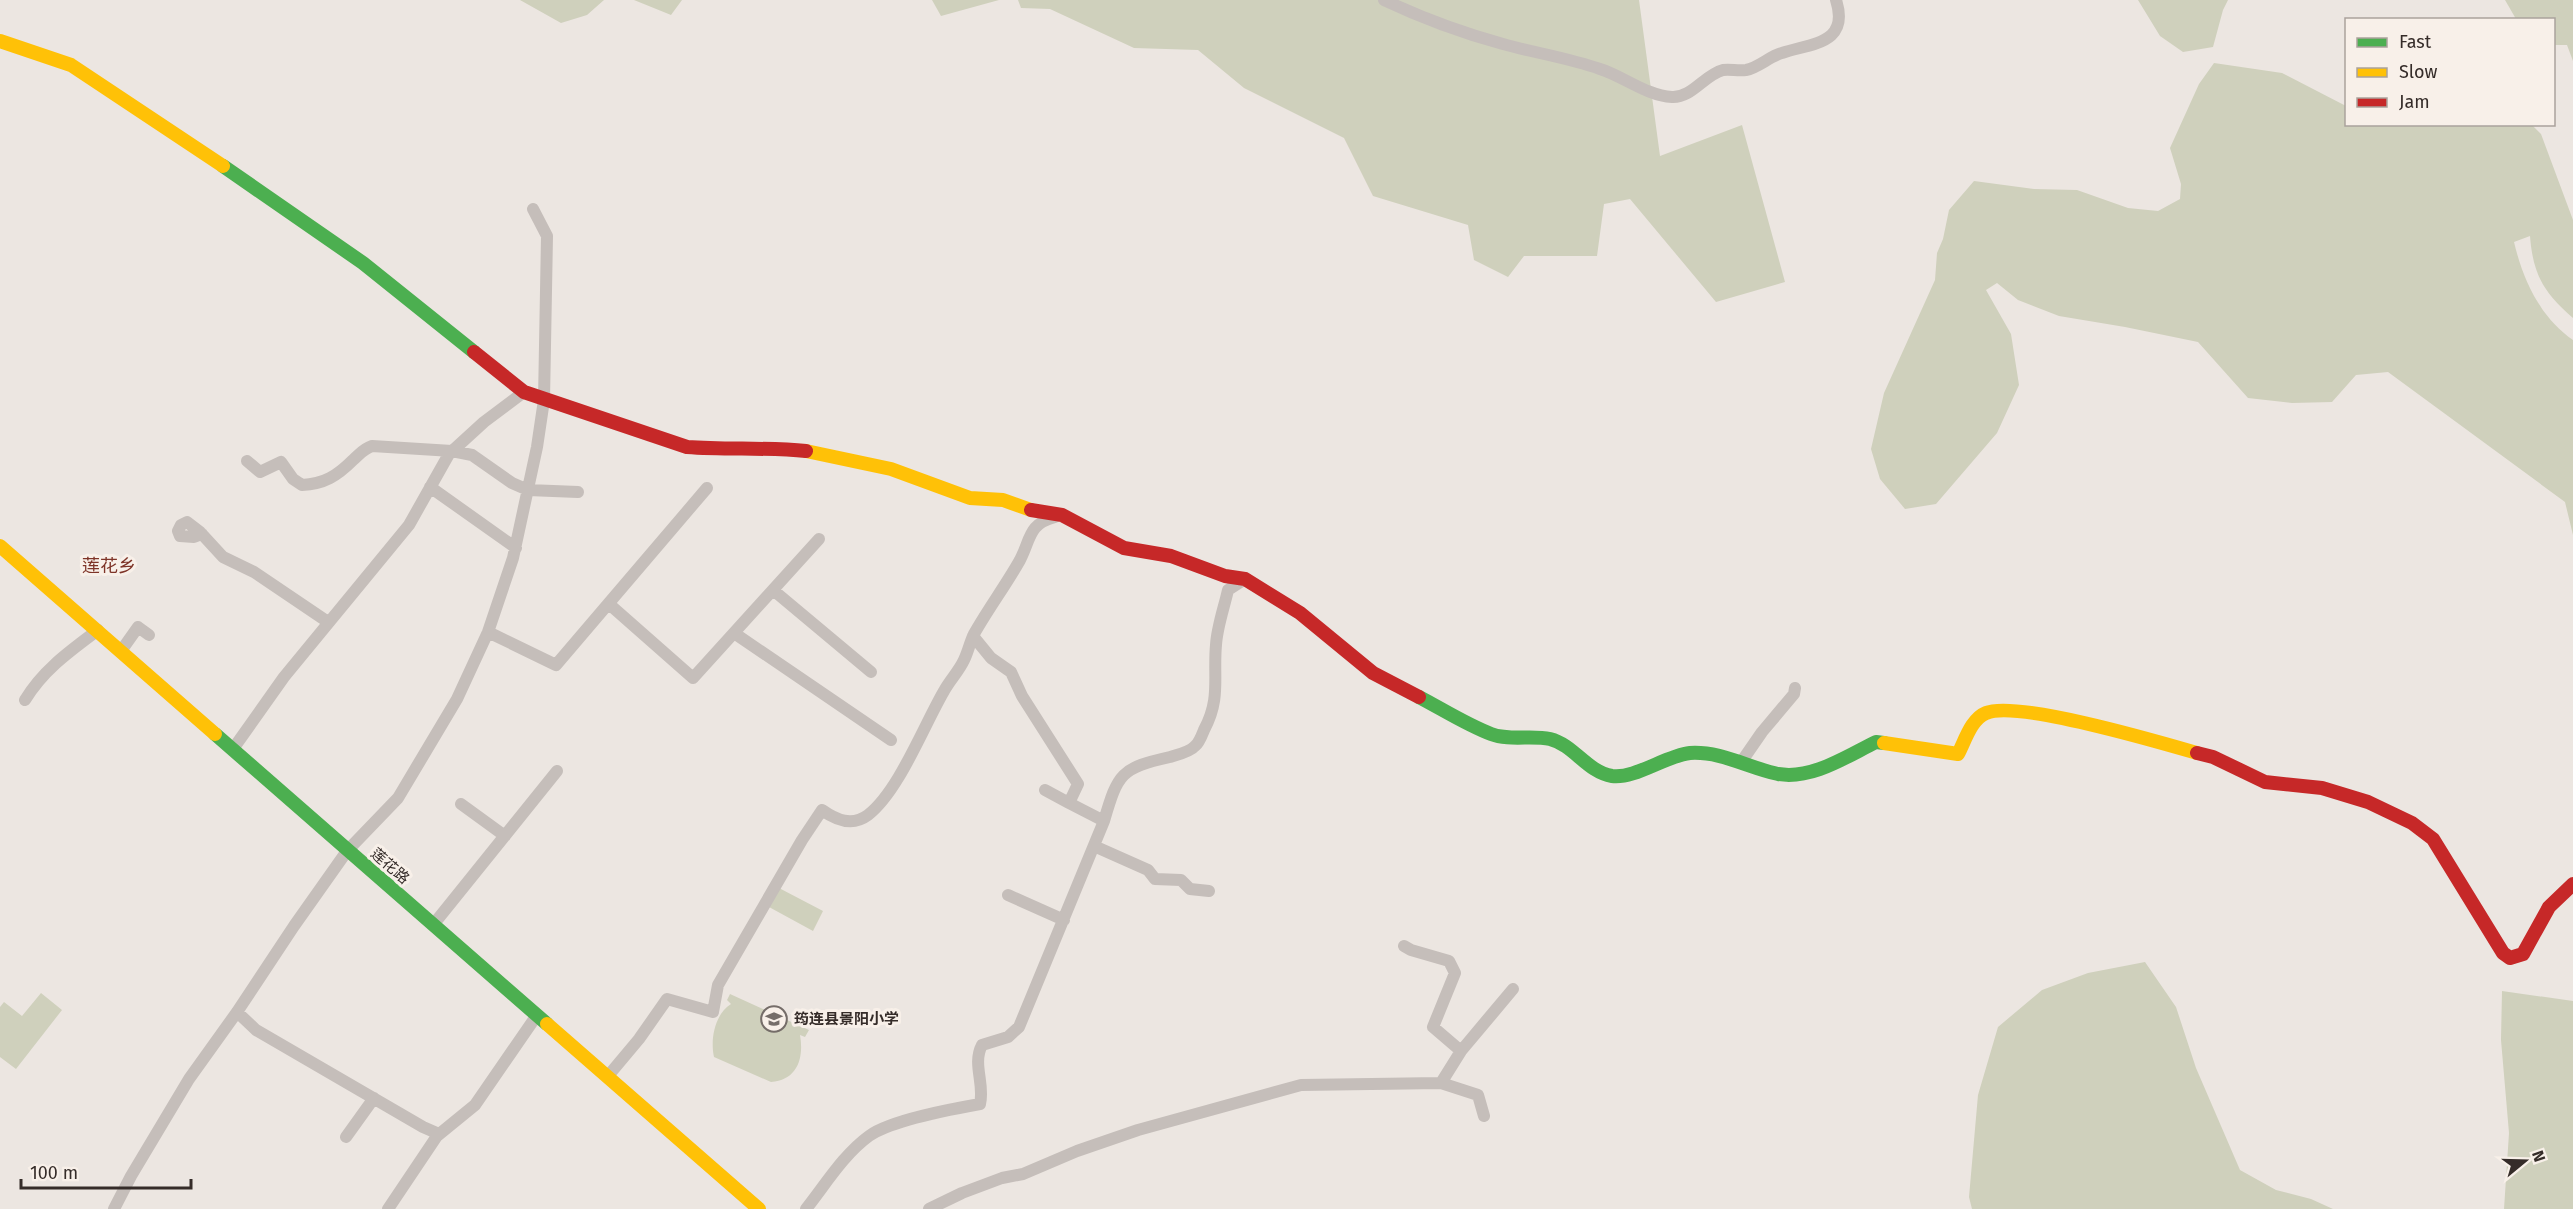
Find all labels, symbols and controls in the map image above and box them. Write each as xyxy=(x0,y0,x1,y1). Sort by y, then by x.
legend xyxy=(2345,18,2555,126)
text: Fast xyxy=(2399,31,2432,53)
text: Slow xyxy=(2399,61,2438,83)
text: Jam xyxy=(2399,91,2430,113)
district label: 莲花乡 xyxy=(82,555,136,577)
street label: 莲花路 xyxy=(367,844,413,888)
school or university icon: 筠连县景阳小学 xyxy=(759,1004,789,1034)
place label: 筠连县景阳小学 xyxy=(794,1010,899,1028)
north arrow xyxy=(2495,1131,2555,1191)
text: N xyxy=(2528,1148,2549,1164)
scale bar xyxy=(21,1152,190,1190)
text: 100 m xyxy=(30,1162,78,1184)

